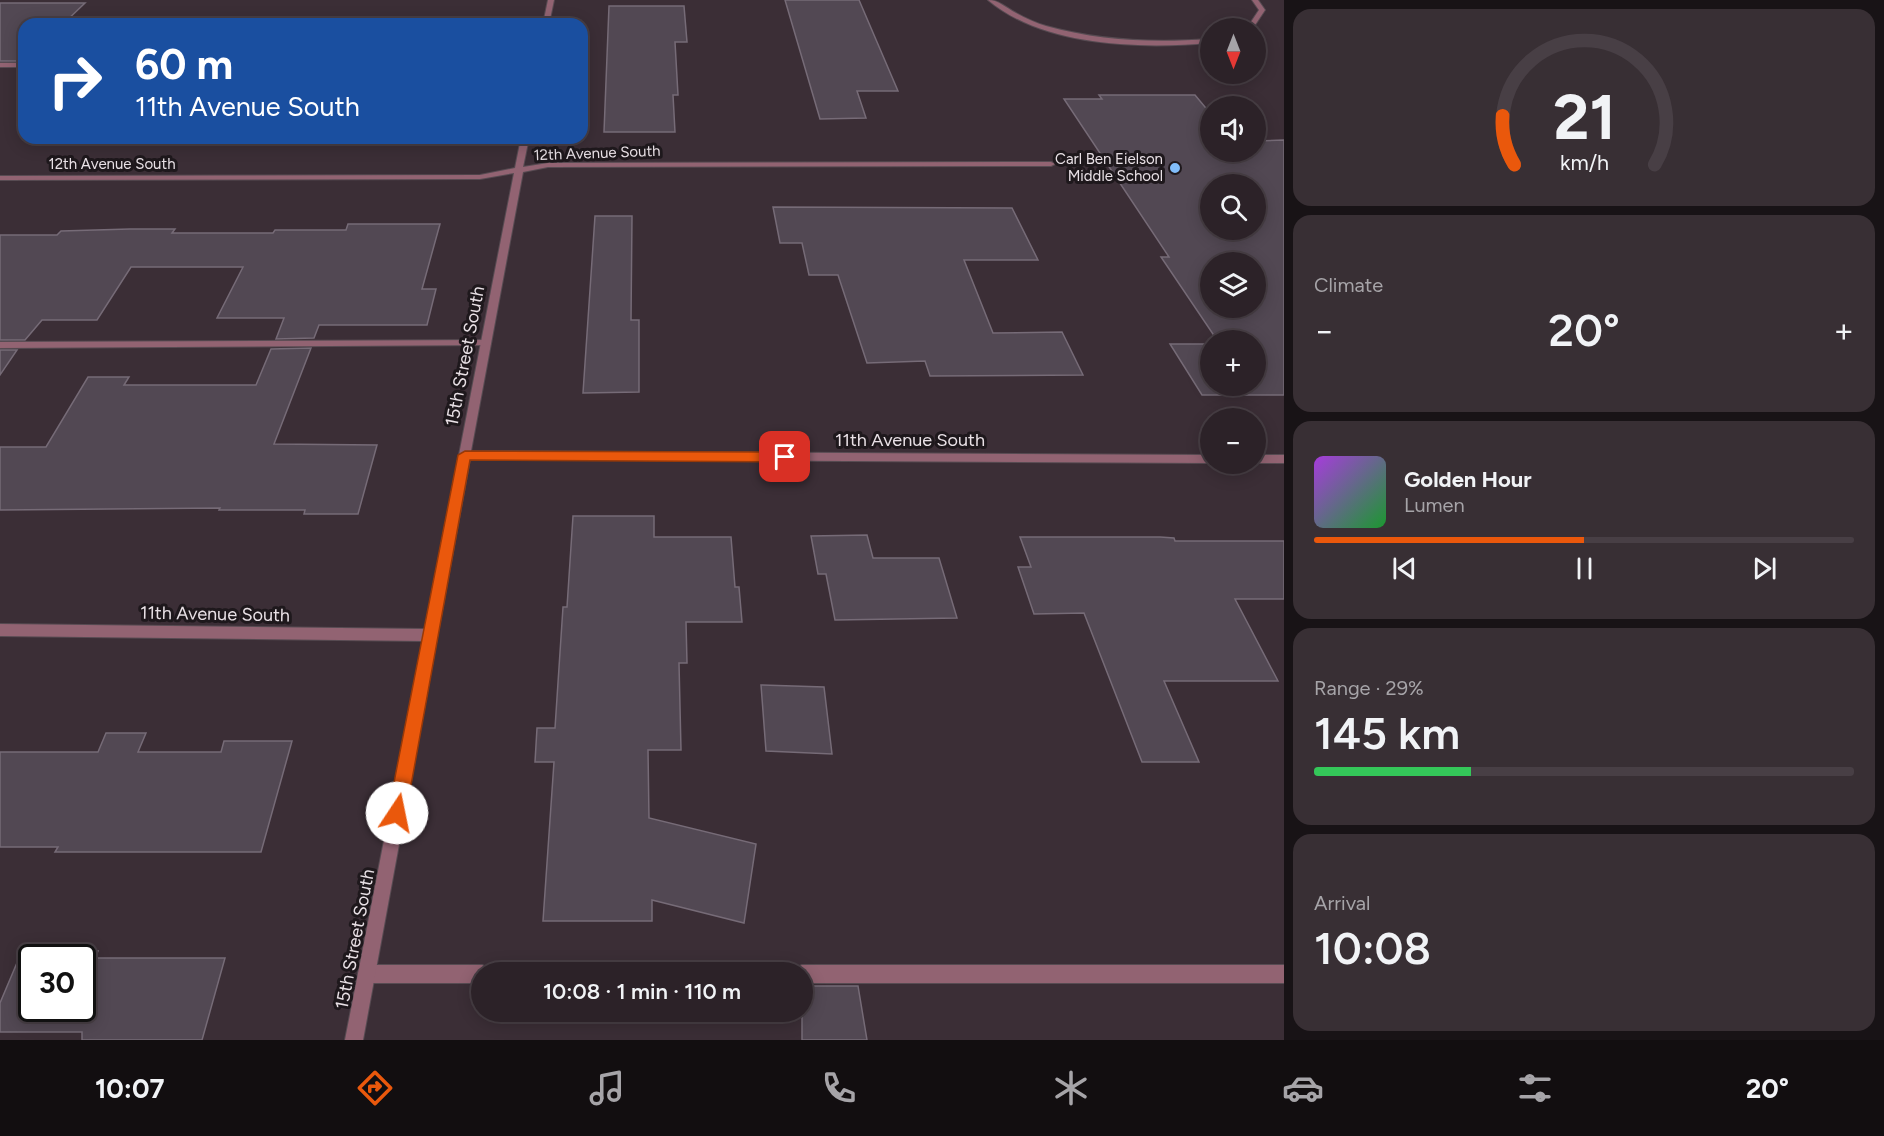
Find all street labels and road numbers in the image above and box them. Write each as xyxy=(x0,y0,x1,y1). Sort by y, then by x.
street label: 12th Avenue South xyxy=(533,142,661,164)
street label: 12th Avenue South xyxy=(48,155,176,173)
street label: 15th Street South xyxy=(441,284,489,428)
street label: 11th Avenue South xyxy=(835,429,985,451)
street label: 11th Avenue South xyxy=(140,602,290,626)
street label: 15th Street South xyxy=(331,867,379,1011)

